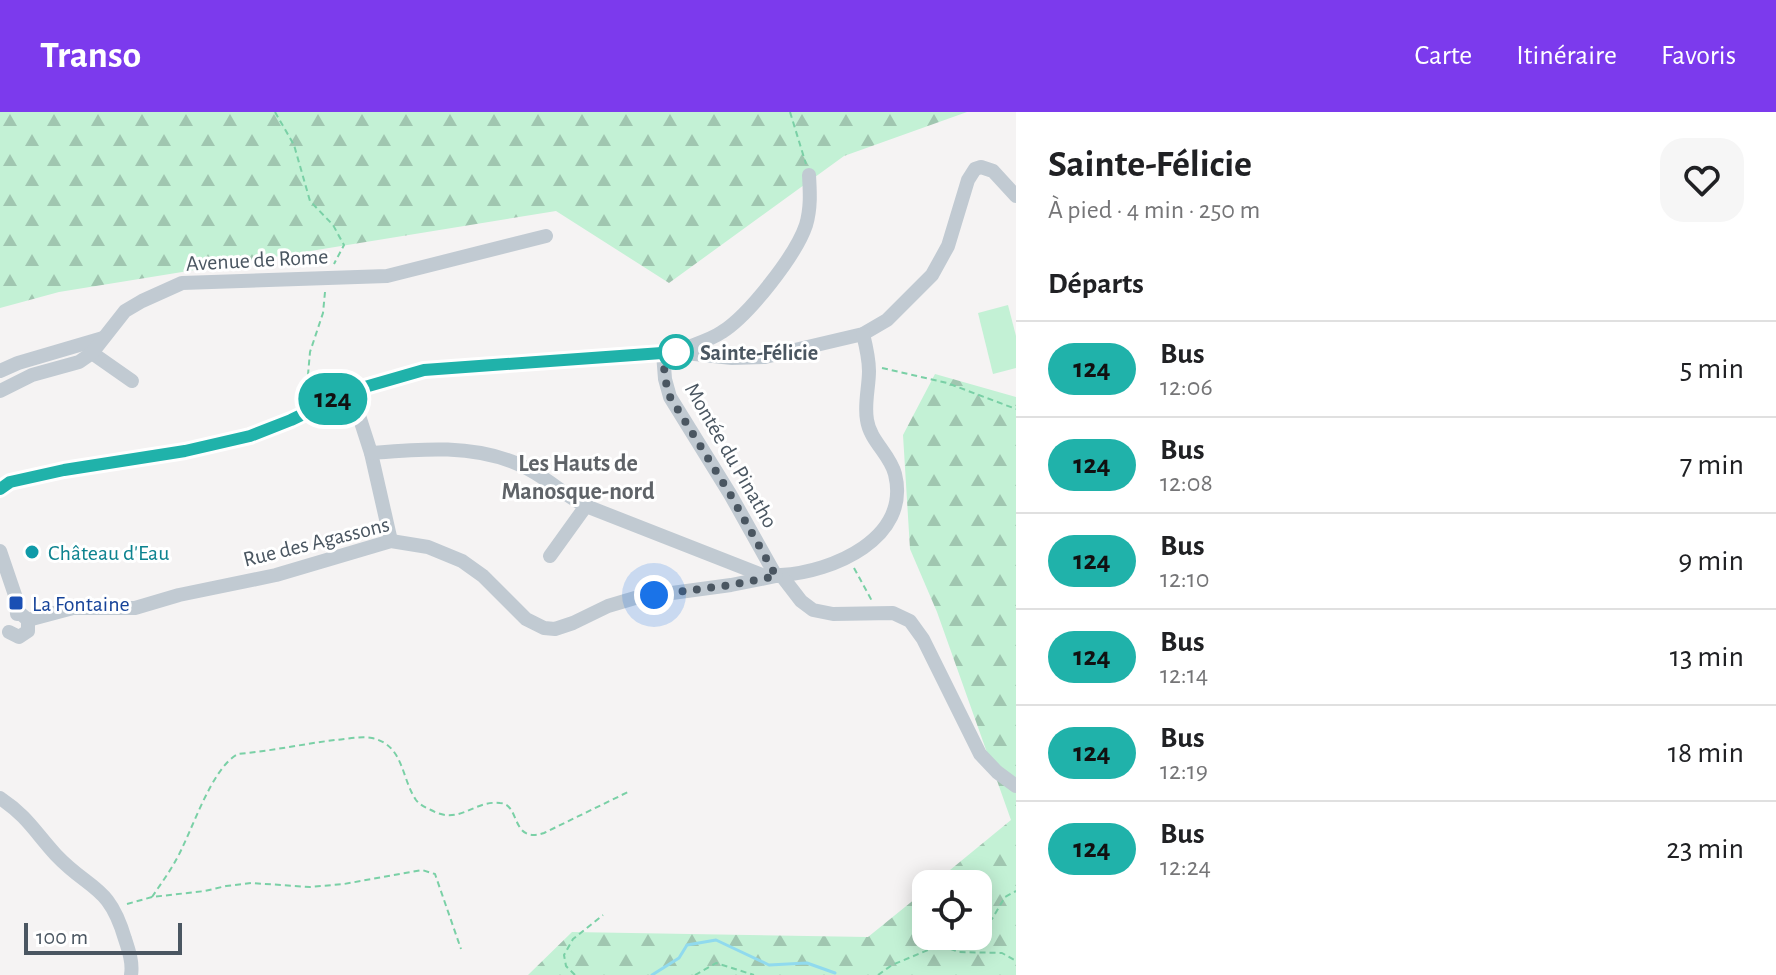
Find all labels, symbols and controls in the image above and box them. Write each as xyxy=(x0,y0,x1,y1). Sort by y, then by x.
text: Transo xyxy=(40,37,141,75)
text: Carte xyxy=(1415,42,1472,70)
text: Itinéraire xyxy=(1516,42,1617,70)
text: Favoris xyxy=(1661,42,1736,70)
button: heart xyxy=(1660,138,1744,222)
text: Sainte-Félicie xyxy=(1048,146,1252,184)
text: À pied · 4 min · 250 m xyxy=(1048,197,1260,223)
street label: Avenue de Rome xyxy=(185,245,329,275)
text: Départs xyxy=(1048,269,1144,299)
marker: Sainte-Félicie xyxy=(659,335,693,369)
text: Bus xyxy=(1160,339,1205,369)
place label: Sainte-Félicie xyxy=(700,342,818,364)
text: 5 min xyxy=(1680,354,1744,384)
text: 124 xyxy=(1073,355,1111,383)
line badge: 124 xyxy=(287,373,379,425)
text: 12:06 xyxy=(1160,374,1213,400)
street label: Montée du Pinatho xyxy=(681,379,781,532)
text: 124 xyxy=(314,385,352,413)
text: Bus xyxy=(1160,435,1205,465)
text: 7 min xyxy=(1680,450,1744,480)
text: 124 xyxy=(1073,451,1111,479)
district label: Les Hauts de Manosque-nord xyxy=(501,452,655,504)
text: 12:08 xyxy=(1160,470,1213,496)
street label: Rue des Agassons xyxy=(241,513,392,571)
text: Bus xyxy=(1160,531,1205,561)
place label: Château d'Eau xyxy=(48,542,170,564)
marker: Château d'Eau xyxy=(23,543,41,561)
text: 9 min xyxy=(1678,546,1744,576)
text: 124 xyxy=(1073,547,1111,575)
text: 12:10 xyxy=(1160,566,1209,592)
your location xyxy=(634,575,674,615)
place label: La Fontaine xyxy=(32,593,130,615)
marker: La Fontaine xyxy=(7,594,25,612)
text: Bus xyxy=(1160,627,1205,657)
text: 13 min xyxy=(1670,642,1744,672)
text: 124 xyxy=(1073,643,1111,671)
text: 12:14 xyxy=(1160,662,1208,688)
text: Bus xyxy=(1160,723,1205,753)
text: 18 min xyxy=(1668,738,1744,768)
text: 124 xyxy=(1073,739,1111,767)
text: 12:19 xyxy=(1160,758,1208,784)
text: Bus xyxy=(1160,819,1205,849)
text: 23 min xyxy=(1666,834,1744,864)
text: 124 xyxy=(1073,835,1111,863)
text: 12:24 xyxy=(1160,854,1211,880)
map controls xyxy=(912,870,992,950)
button: locate xyxy=(912,870,992,950)
scale bar xyxy=(24,919,182,955)
text: 100 m xyxy=(36,926,88,948)

